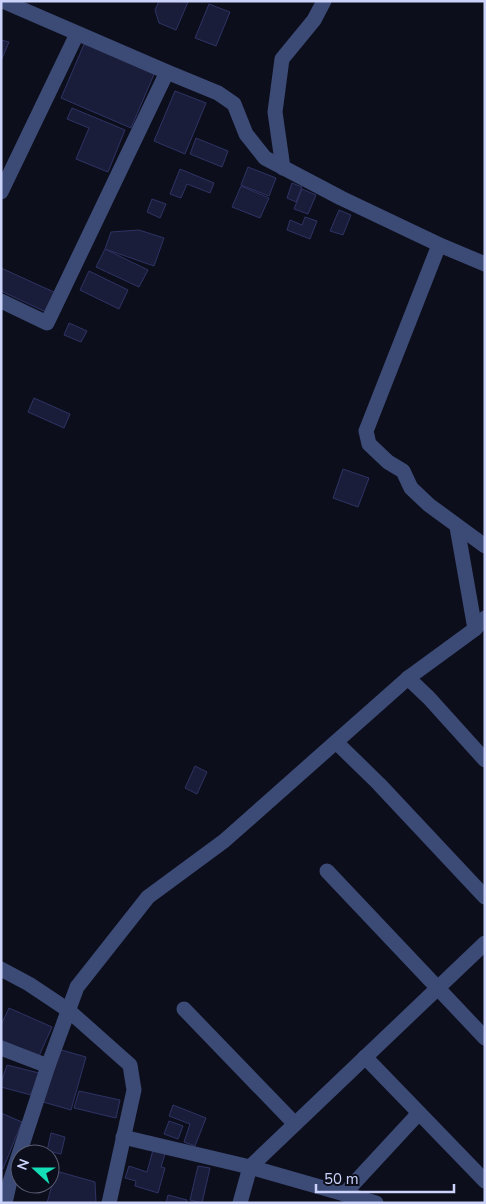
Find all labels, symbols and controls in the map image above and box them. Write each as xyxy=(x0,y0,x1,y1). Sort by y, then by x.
north arrow xyxy=(10,1144,60,1194)
text: N xyxy=(13,1156,34,1173)
scale bar xyxy=(316,1162,454,1194)
text: 50 m xyxy=(324,1169,359,1189)

